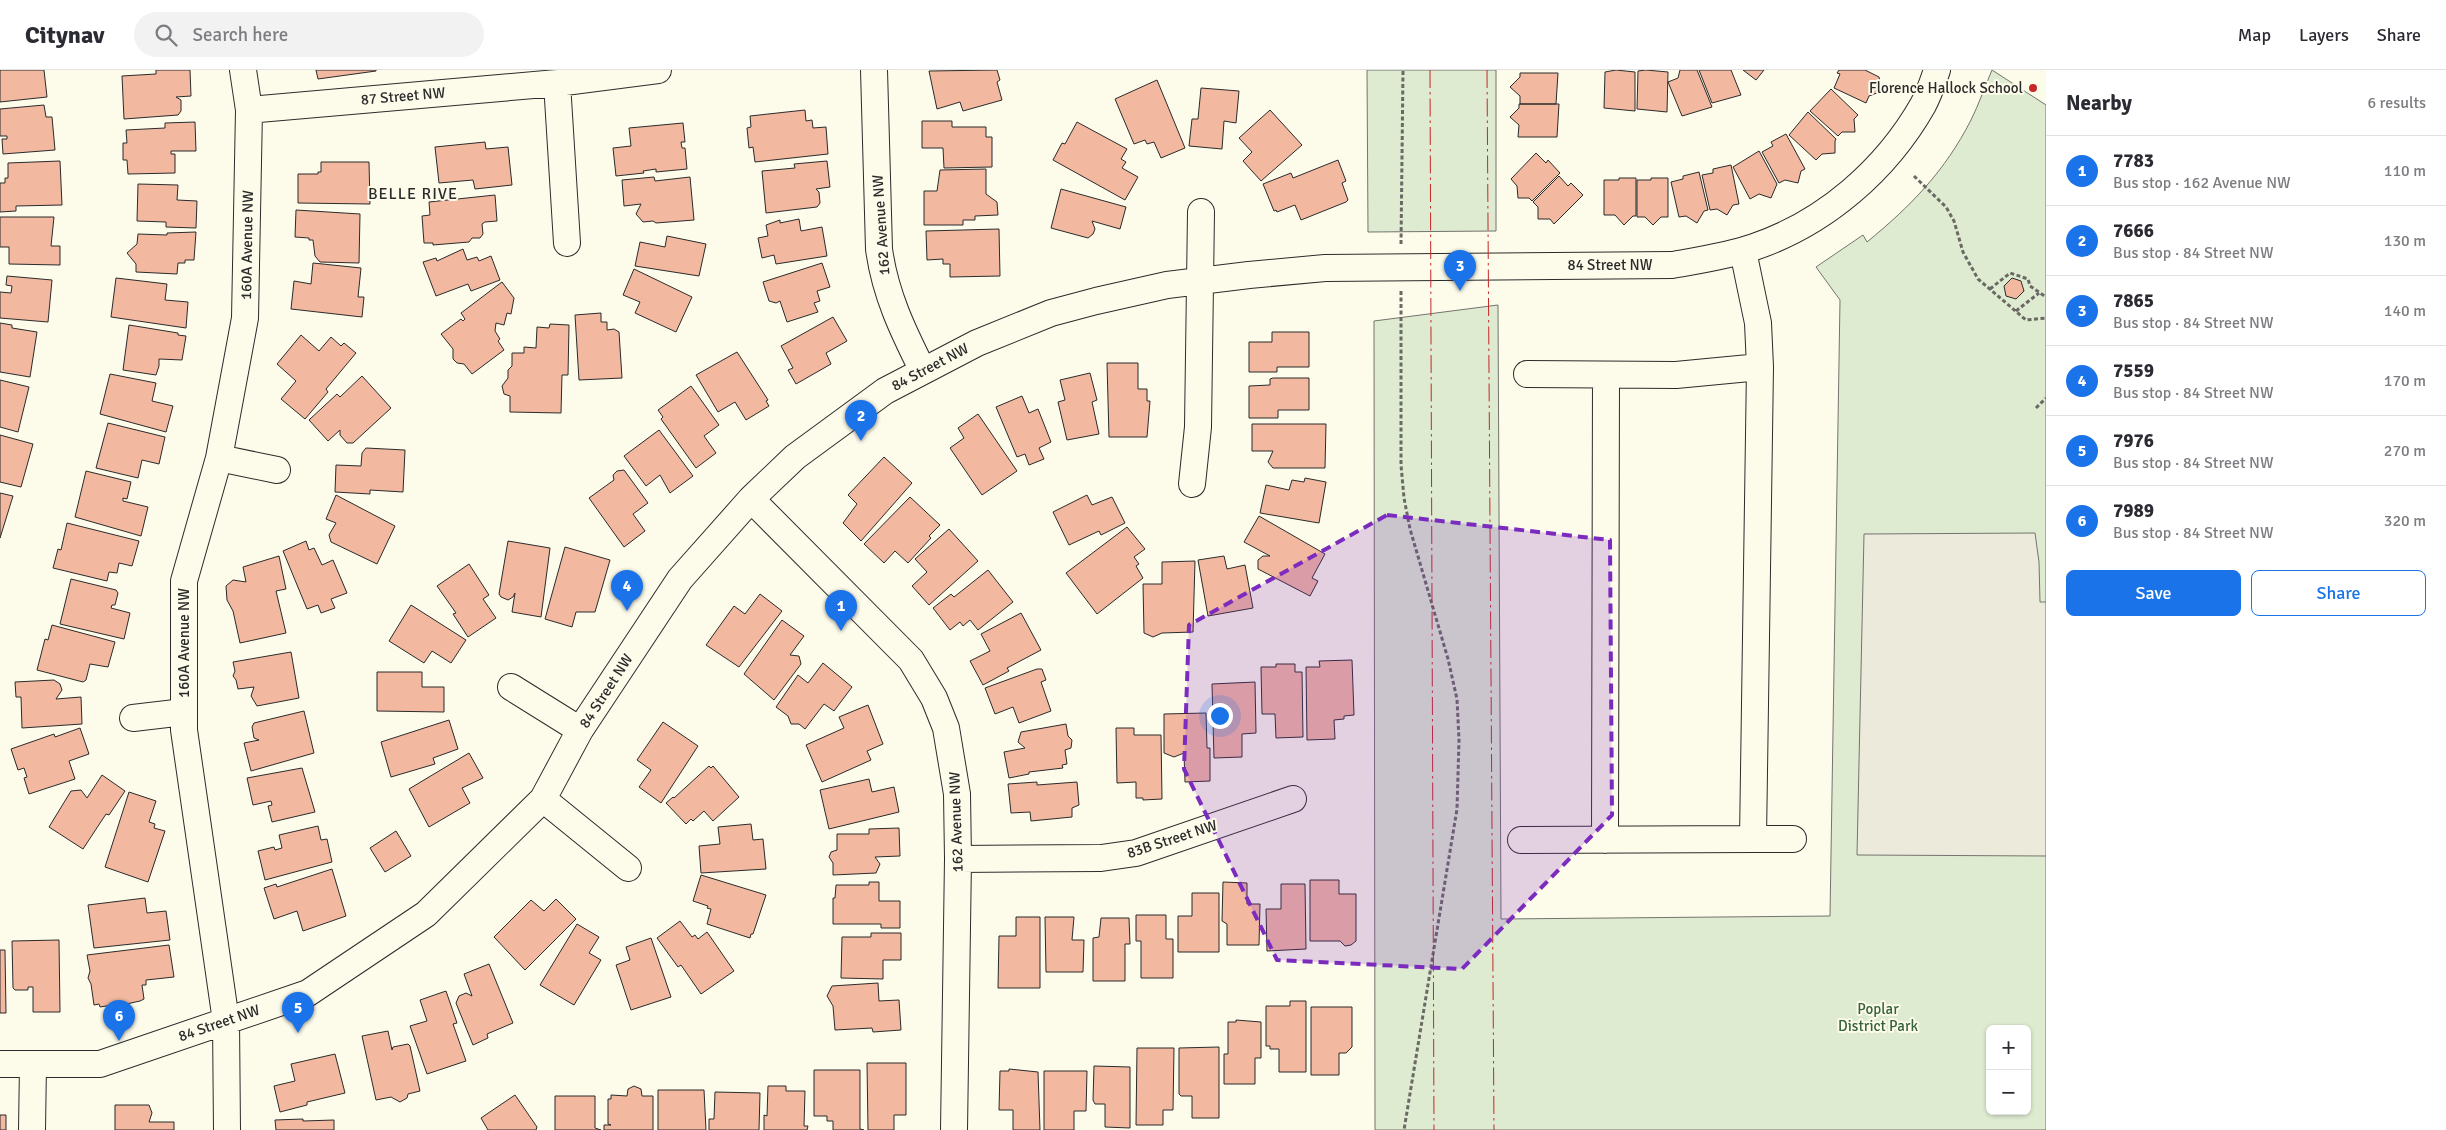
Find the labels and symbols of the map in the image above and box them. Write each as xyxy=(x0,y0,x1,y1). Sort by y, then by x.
place label: Florence Hallock School xyxy=(1869,79,2023,97)
marker: Florence Hallock School xyxy=(2027,82,2039,94)
street label: 87 Street NW xyxy=(360,83,446,109)
street label: 162 Avenue NW xyxy=(868,174,893,276)
district label: BELLE RIVE xyxy=(368,184,458,204)
street label: 160A Avenue NW xyxy=(237,190,257,300)
pin: 3 xyxy=(1444,250,1476,291)
street label: 84 Street NW xyxy=(1568,256,1653,274)
street label: 84 Street NW xyxy=(888,339,972,395)
pin: 2 xyxy=(845,400,877,441)
pin: 4 xyxy=(611,570,643,611)
street label: 160A Avenue NW xyxy=(175,588,193,698)
pin: 1 xyxy=(825,590,857,631)
street label: 84 Street NW xyxy=(575,650,637,731)
your location xyxy=(1207,703,1233,729)
street label: 162 Avenue NW xyxy=(945,771,967,873)
street label: 83B Street NW xyxy=(1125,816,1220,862)
pin: 5 xyxy=(282,992,314,1033)
pin: 6 xyxy=(103,1000,135,1041)
park label: Poplar District Park xyxy=(1838,1000,1918,1035)
street label: 84 Street NW xyxy=(176,1001,262,1045)

